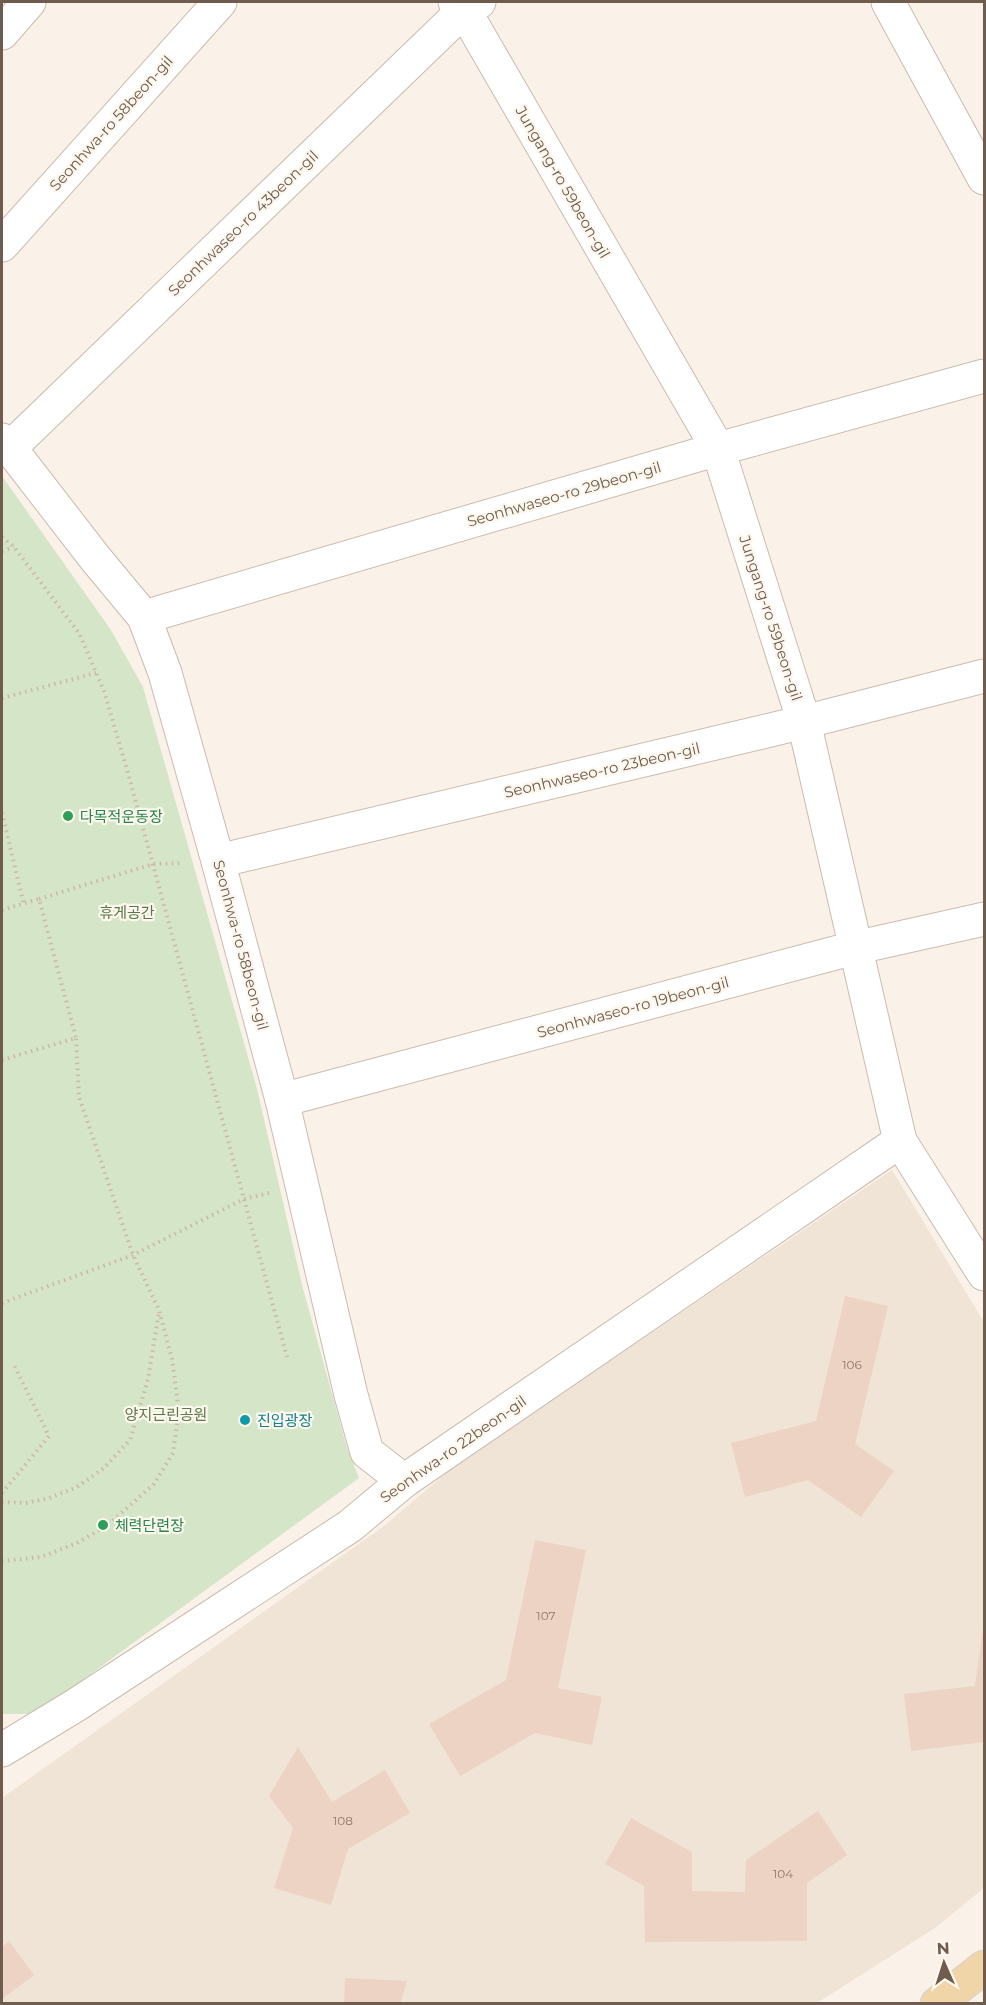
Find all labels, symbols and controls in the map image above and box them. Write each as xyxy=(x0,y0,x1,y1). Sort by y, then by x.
street label: Seonhwa-ro 58beon-gil xyxy=(45,51,177,195)
street label: Jungang-ro 59beon-gil xyxy=(511,102,614,262)
street label: Seonhwaseo-ro 43beon-gil xyxy=(164,146,322,300)
street label: Seonhwaseo-ro 29beon-gil xyxy=(465,457,663,531)
street label: Jungang-ro 59beon-gil xyxy=(735,532,807,703)
street label: Seonhwaseo-ro 23beon-gil xyxy=(502,738,702,802)
place label: 다목적운동장 xyxy=(80,807,163,826)
marker: 다목적운동장 xyxy=(61,809,75,823)
street label: Seonhwa-ro 58beon-gil xyxy=(209,858,273,1032)
park label: 휴게공간 xyxy=(99,903,155,922)
street label: Seonhwaseo-ro 19beon-gil xyxy=(535,972,731,1042)
house number: 106 xyxy=(842,1357,862,1372)
street label: Seonhwa-ro 22beon-gil xyxy=(376,1391,530,1507)
park label: 양지근린공원 xyxy=(125,1405,207,1424)
place label: 진입광장 xyxy=(257,1411,312,1430)
marker: 진입광장 xyxy=(238,1413,252,1427)
place label: 체력단련장 xyxy=(115,1516,184,1535)
marker: 체력단련장 xyxy=(96,1518,110,1532)
house number: 107 xyxy=(536,1608,556,1623)
house number: 108 xyxy=(333,1813,353,1828)
house number: 104 xyxy=(773,1866,793,1881)
north arrow xyxy=(914,1933,974,1993)
text: N xyxy=(936,1939,950,1958)

